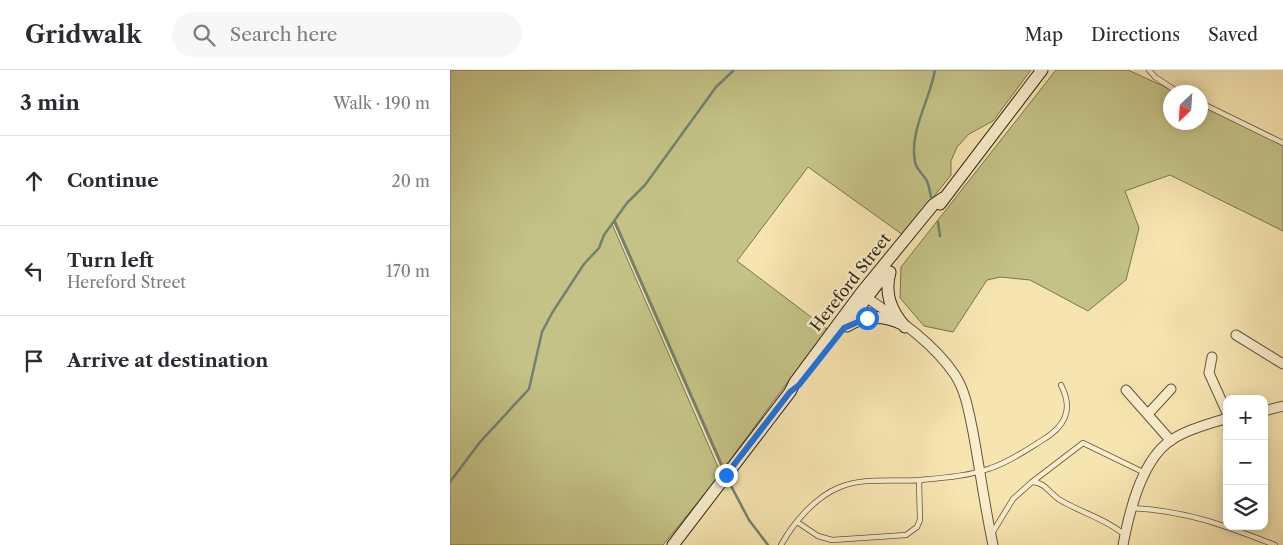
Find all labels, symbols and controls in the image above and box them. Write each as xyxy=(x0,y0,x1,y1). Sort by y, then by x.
search box xyxy=(172,12,522,57)
text: Gridwalk xyxy=(25,20,142,49)
icon: search xyxy=(190,21,218,49)
text: Search here xyxy=(230,23,338,46)
text: Map xyxy=(1024,24,1063,46)
text: Directions xyxy=(1091,24,1180,46)
text: Saved xyxy=(1208,24,1258,46)
north arrow xyxy=(1163,85,1208,130)
text: 3 min xyxy=(20,90,80,115)
text: Walk · 190 m xyxy=(333,93,430,113)
icon: ahead xyxy=(20,167,48,195)
text: Continue xyxy=(67,169,159,192)
text: 20 m xyxy=(391,171,430,191)
street label: Hereford Street xyxy=(805,229,895,335)
text: Turn left xyxy=(67,249,154,272)
icon: left xyxy=(20,257,48,285)
text: 170 m xyxy=(386,261,430,281)
text: Hereford Street xyxy=(67,272,186,292)
route start xyxy=(856,307,879,330)
icon: arrive xyxy=(20,347,48,375)
text: Arrive at destination xyxy=(67,349,268,372)
map controls xyxy=(1223,395,1268,530)
button: + xyxy=(1223,395,1268,440)
button: − xyxy=(1223,440,1268,485)
route end xyxy=(715,464,738,487)
button: layers xyxy=(1223,485,1268,530)

